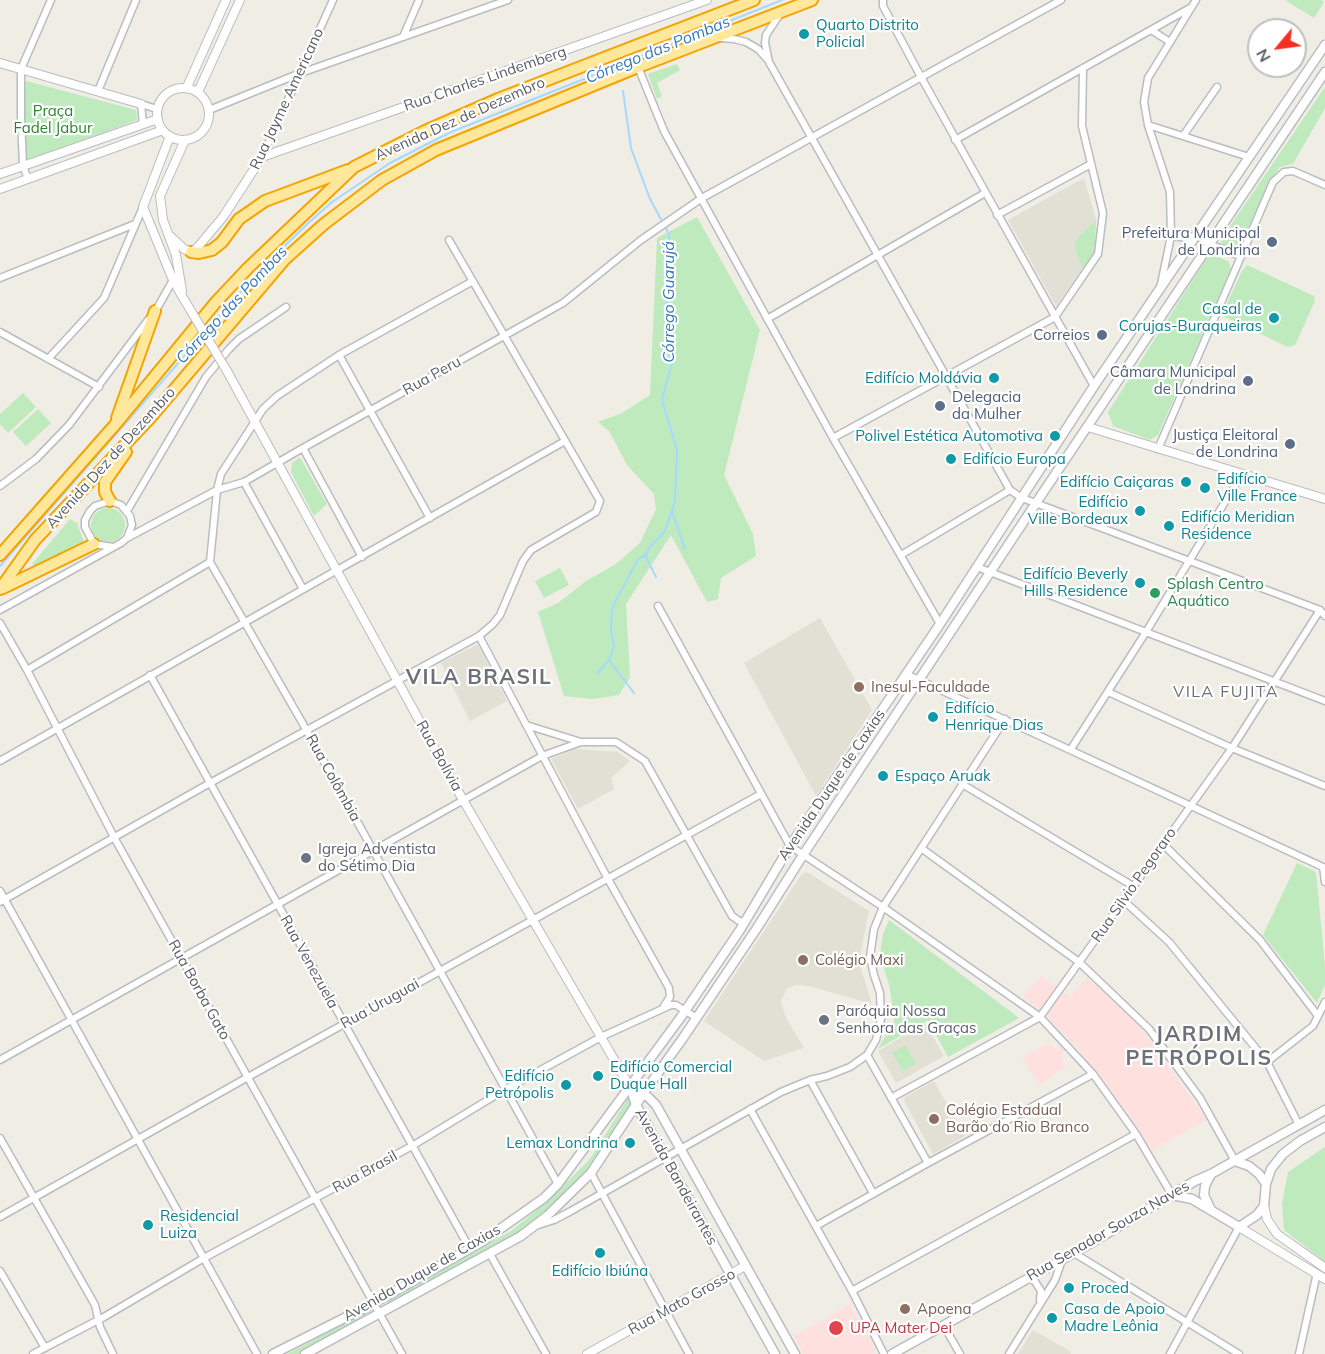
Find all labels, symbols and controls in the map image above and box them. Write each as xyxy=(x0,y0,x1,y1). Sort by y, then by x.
water label: Córrego das Pombas xyxy=(583,12,733,88)
place label: Quarto Distrito Policial xyxy=(816,16,919,51)
north arrow xyxy=(1247,18,1307,78)
street label: Rua Jayme Americano xyxy=(246,25,328,173)
marker: Quarto Distrito Policial xyxy=(797,27,811,41)
street label: Rua Charles Lindemberg xyxy=(401,43,569,115)
text: N xyxy=(1251,46,1275,66)
street label: Avenida Dez de Dezembro xyxy=(372,73,548,165)
park label: Praça Fadel Jabur xyxy=(14,102,92,137)
place label: Prefeitura Municipal de Londrina xyxy=(1122,224,1260,259)
marker: Prefeitura Municipal de Londrina xyxy=(1265,235,1279,249)
water label: Córrego Guarujá xyxy=(659,241,679,363)
water label: Córrego das Pombas xyxy=(172,242,292,368)
place label: Casal de Corujas-Buraqueiras xyxy=(1119,300,1262,335)
marker: Casal de Corujas-Buraqueiras xyxy=(1267,311,1281,325)
place label: Correios xyxy=(1033,326,1090,344)
marker: Correios xyxy=(1095,328,1109,342)
street label: Rua Peru xyxy=(400,353,464,399)
place label: Câmara Municipal de Londrina xyxy=(1110,363,1236,398)
place label: Edifício Moldávia xyxy=(865,369,982,387)
marker: Edifício Moldávia xyxy=(987,371,1001,385)
marker: Câmara Municipal de Londrina xyxy=(1241,374,1255,388)
street label: Avenida Dez de Dezembro xyxy=(43,384,179,532)
place label: Delegacia da Mulher xyxy=(952,388,1021,423)
marker: Delegacia da Mulher xyxy=(933,399,947,413)
place label: Justiça Eleitoral de Londrina xyxy=(1172,426,1278,461)
place label: Polivel Estética Automotiva xyxy=(855,427,1043,445)
marker: Polivel Estética Automotiva xyxy=(1048,429,1062,443)
marker: Justiça Eleitoral de Londrina xyxy=(1283,437,1297,451)
place label: Edifício Europa xyxy=(963,450,1066,468)
marker: Edifício Europa xyxy=(944,452,958,466)
place label: Edifício Ville France xyxy=(1217,470,1297,505)
place label: Edifício Caiçaras xyxy=(1060,473,1174,491)
marker: Edifício Caiçaras xyxy=(1179,475,1193,489)
marker: Edifício Ville France xyxy=(1198,481,1212,495)
place label: Edifício Ville Bordeaux xyxy=(1028,493,1128,528)
marker: Edifício Ville Bordeaux xyxy=(1133,504,1147,518)
place label: Edifício Meridian Residence xyxy=(1181,508,1295,543)
marker: Edifício Meridian Residence xyxy=(1162,519,1176,533)
place label: Edifício Beverly Hills Residence xyxy=(1023,565,1128,600)
place label: Splash Centro Aquático xyxy=(1167,575,1264,610)
marker: Edifício Beverly Hills Residence xyxy=(1133,576,1147,590)
marker: Splash Centro Aquático xyxy=(1148,586,1162,600)
district label: VILA BRASIL xyxy=(406,665,552,691)
place label: Inesul-Faculdade xyxy=(871,678,990,696)
marker: Inesul-Faculdade xyxy=(852,680,866,694)
district label: VILA FUJITA xyxy=(1173,682,1279,702)
place label: Edifício Henrique Dias xyxy=(945,699,1043,734)
street label: Avenida Duque de Caxias xyxy=(775,706,889,864)
marker: Edifício Henrique Dias xyxy=(926,710,940,724)
street label: Rua Bolívia xyxy=(412,717,466,795)
street label: Rua Colômbia xyxy=(302,731,364,825)
place label: Espaço Aruak xyxy=(895,767,991,785)
marker: Espaço Aruak xyxy=(876,769,890,783)
street label: Rua Silvio Pegoraro xyxy=(1088,824,1180,946)
place label: Igreja Adventista do Sétimo Dia xyxy=(318,840,436,875)
marker: Igreja Adventista do Sétimo Dia xyxy=(299,851,313,865)
street label: Rua Venezuela xyxy=(276,912,342,1012)
street label: Rua Borba Gato xyxy=(164,937,234,1043)
place label: Colégio Maxi xyxy=(815,951,904,969)
marker: Colégio Maxi xyxy=(796,953,810,967)
street label: Rua Uruguai xyxy=(337,975,423,1033)
place label: Paróquia Nossa Senhora das Graças xyxy=(836,1002,976,1037)
marker: Paróquia Nossa Senhora das Graças xyxy=(817,1013,831,1027)
district label: JARDIM PETRÓPOLIS xyxy=(1125,1022,1273,1072)
place label: Edifício Comercial Duque Hall xyxy=(610,1058,732,1093)
place label: Edifício Petrópolis xyxy=(485,1067,554,1102)
marker: Edifício Comercial Duque Hall xyxy=(591,1069,605,1083)
marker: Edifício Petrópolis xyxy=(559,1078,573,1092)
place label: Colégio Estadual Barão do Rio Branco xyxy=(946,1101,1089,1136)
street label: Avenida Bandeirantes xyxy=(631,1105,721,1249)
marker: Colégio Estadual Barão do Rio Branco xyxy=(927,1112,941,1126)
place label: Lemax Londrina xyxy=(506,1134,618,1152)
marker: Lemax Londrina xyxy=(623,1136,637,1150)
street label: Rua Brasil xyxy=(330,1147,400,1197)
street label: Rua Senador Souza Naves xyxy=(1023,1177,1193,1285)
place label: Residencial Luiza xyxy=(160,1207,239,1242)
marker: Residencial Luiza xyxy=(141,1218,155,1232)
street label: Avenida Duque de Caxias xyxy=(340,1221,504,1325)
marker: Edifício Ibiúna xyxy=(593,1246,607,1260)
place label: Edifício Ibiúna xyxy=(552,1262,648,1280)
street label: Rua Mato Grosso xyxy=(625,1265,739,1339)
place label: Proced xyxy=(1081,1279,1129,1297)
marker: Proced xyxy=(1062,1281,1076,1295)
place label: Apoena xyxy=(917,1300,972,1318)
place label: Casa de Apoio Madre Leônia xyxy=(1064,1300,1165,1335)
marker: Apoena xyxy=(898,1302,912,1316)
marker: Casa de Apoio Madre Leônia xyxy=(1045,1311,1059,1325)
marker: UPA Mater Dei xyxy=(827,1319,845,1337)
place label: UPA Mater Dei xyxy=(850,1319,952,1337)

